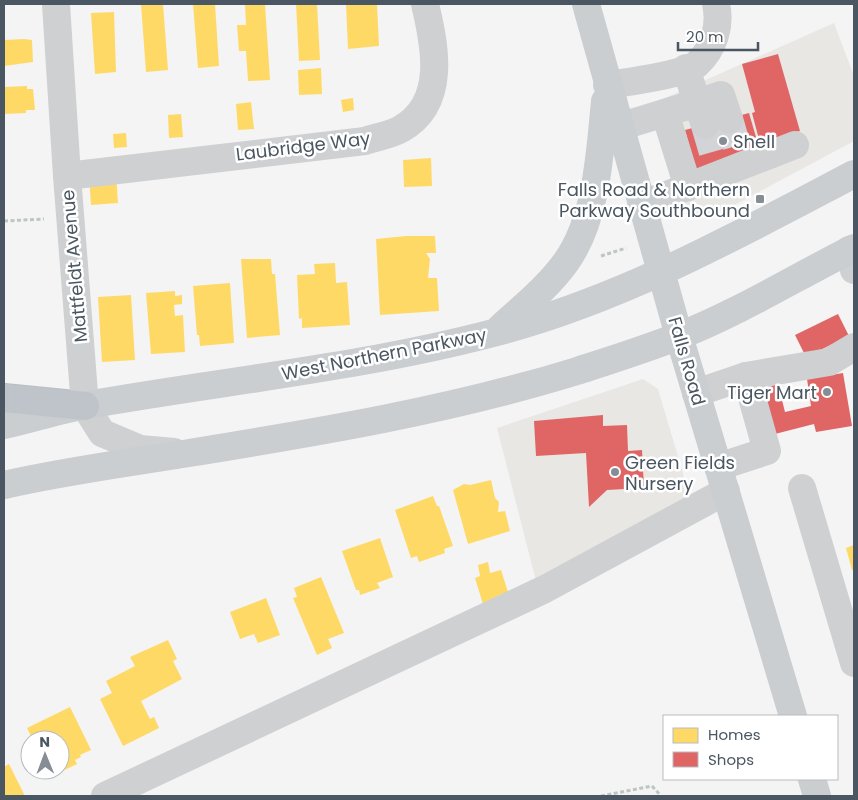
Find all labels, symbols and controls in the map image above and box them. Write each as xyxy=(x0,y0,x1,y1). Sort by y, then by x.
scale bar xyxy=(678,20,758,52)
text: 20 m xyxy=(686,26,724,47)
street label: Laubridge Way xyxy=(235,125,371,167)
place label: Shell xyxy=(733,129,775,154)
marker: Shell xyxy=(717,135,729,147)
place label: Falls Road & Northern Parkway Southbound xyxy=(558,177,750,223)
street label: Mattfeldt Avenue xyxy=(55,188,93,344)
marker: Falls Road & Northern Parkway Southbound xyxy=(754,193,766,205)
street label: Falls Road xyxy=(662,314,712,408)
street label: West Northern Parkway xyxy=(279,322,489,386)
place label: Tiger Mart xyxy=(727,380,817,405)
marker: Tiger Mart xyxy=(821,386,833,398)
place label: Green Fields Nursery xyxy=(625,450,735,496)
marker: Green Fields Nursery xyxy=(609,466,621,478)
legend xyxy=(663,715,838,780)
text: Homes xyxy=(708,724,761,745)
north arrow xyxy=(20,730,70,780)
text: N xyxy=(39,732,50,752)
text: Shops xyxy=(708,749,754,770)

